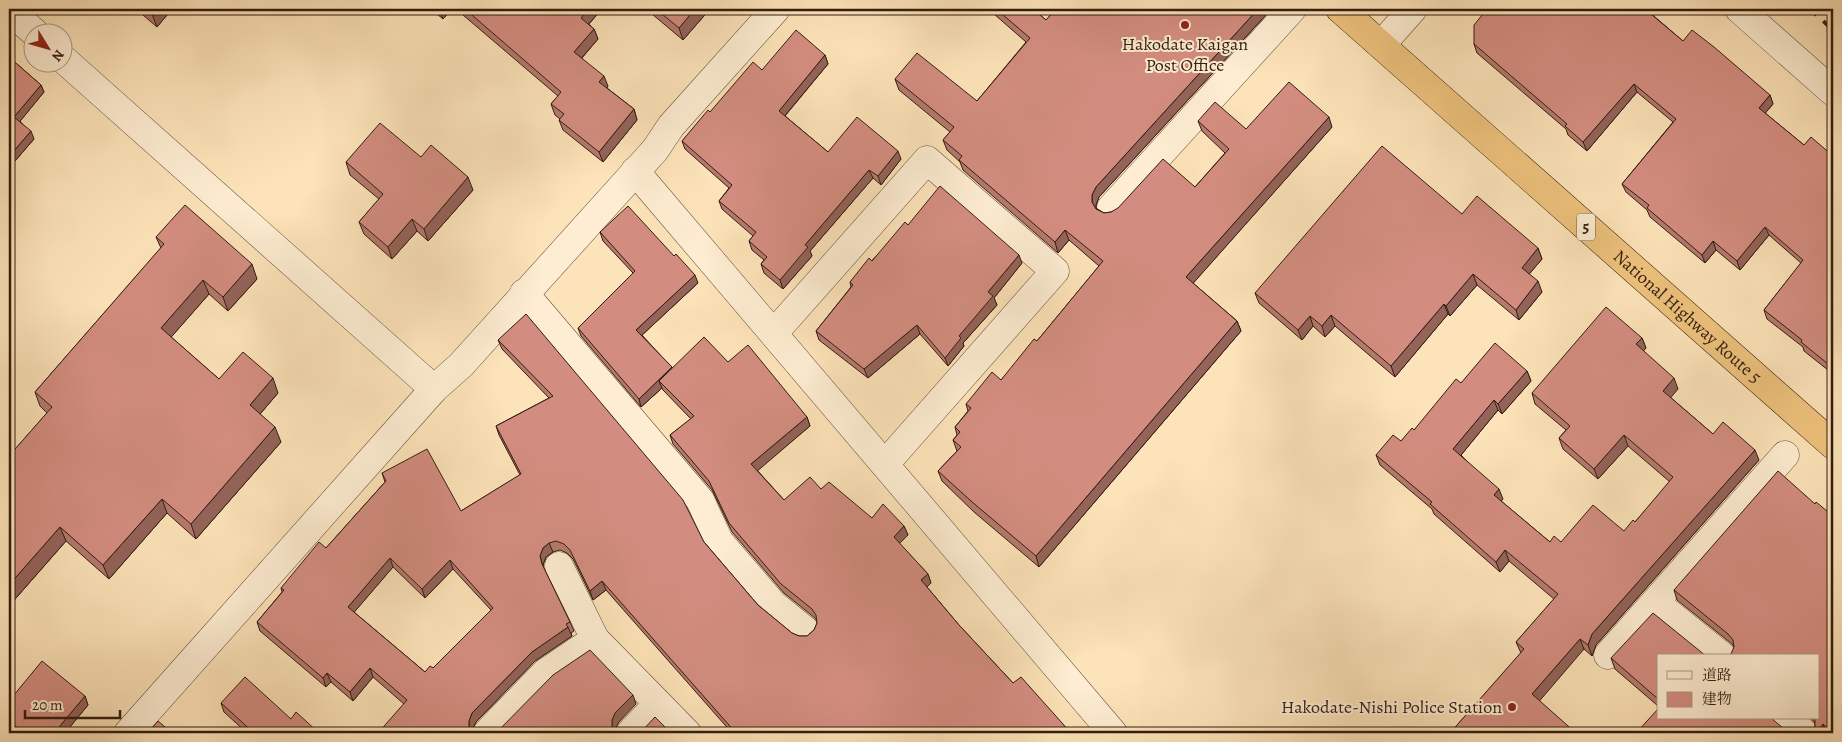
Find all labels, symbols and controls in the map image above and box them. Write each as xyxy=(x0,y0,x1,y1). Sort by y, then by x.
marker: Hakodate Kaigan Post Office xyxy=(1179,19,1191,31)
north arrow xyxy=(22,22,72,72)
place label: Hakodate Kaigan Post Office xyxy=(1122,32,1248,77)
text: N xyxy=(47,46,69,65)
road number: 5 xyxy=(1577,213,1595,240)
street label: National Highway Route 5 xyxy=(1608,244,1767,389)
legend xyxy=(1657,654,1820,720)
text: 道路 xyxy=(1702,665,1732,685)
scale bar xyxy=(25,687,120,719)
text: 建物 xyxy=(1702,689,1732,709)
text: 20 m xyxy=(32,695,63,715)
place label: Hakodate-Nishi Police Station xyxy=(1281,695,1502,719)
marker: Hakodate-Nishi Police Station xyxy=(1506,701,1518,713)

